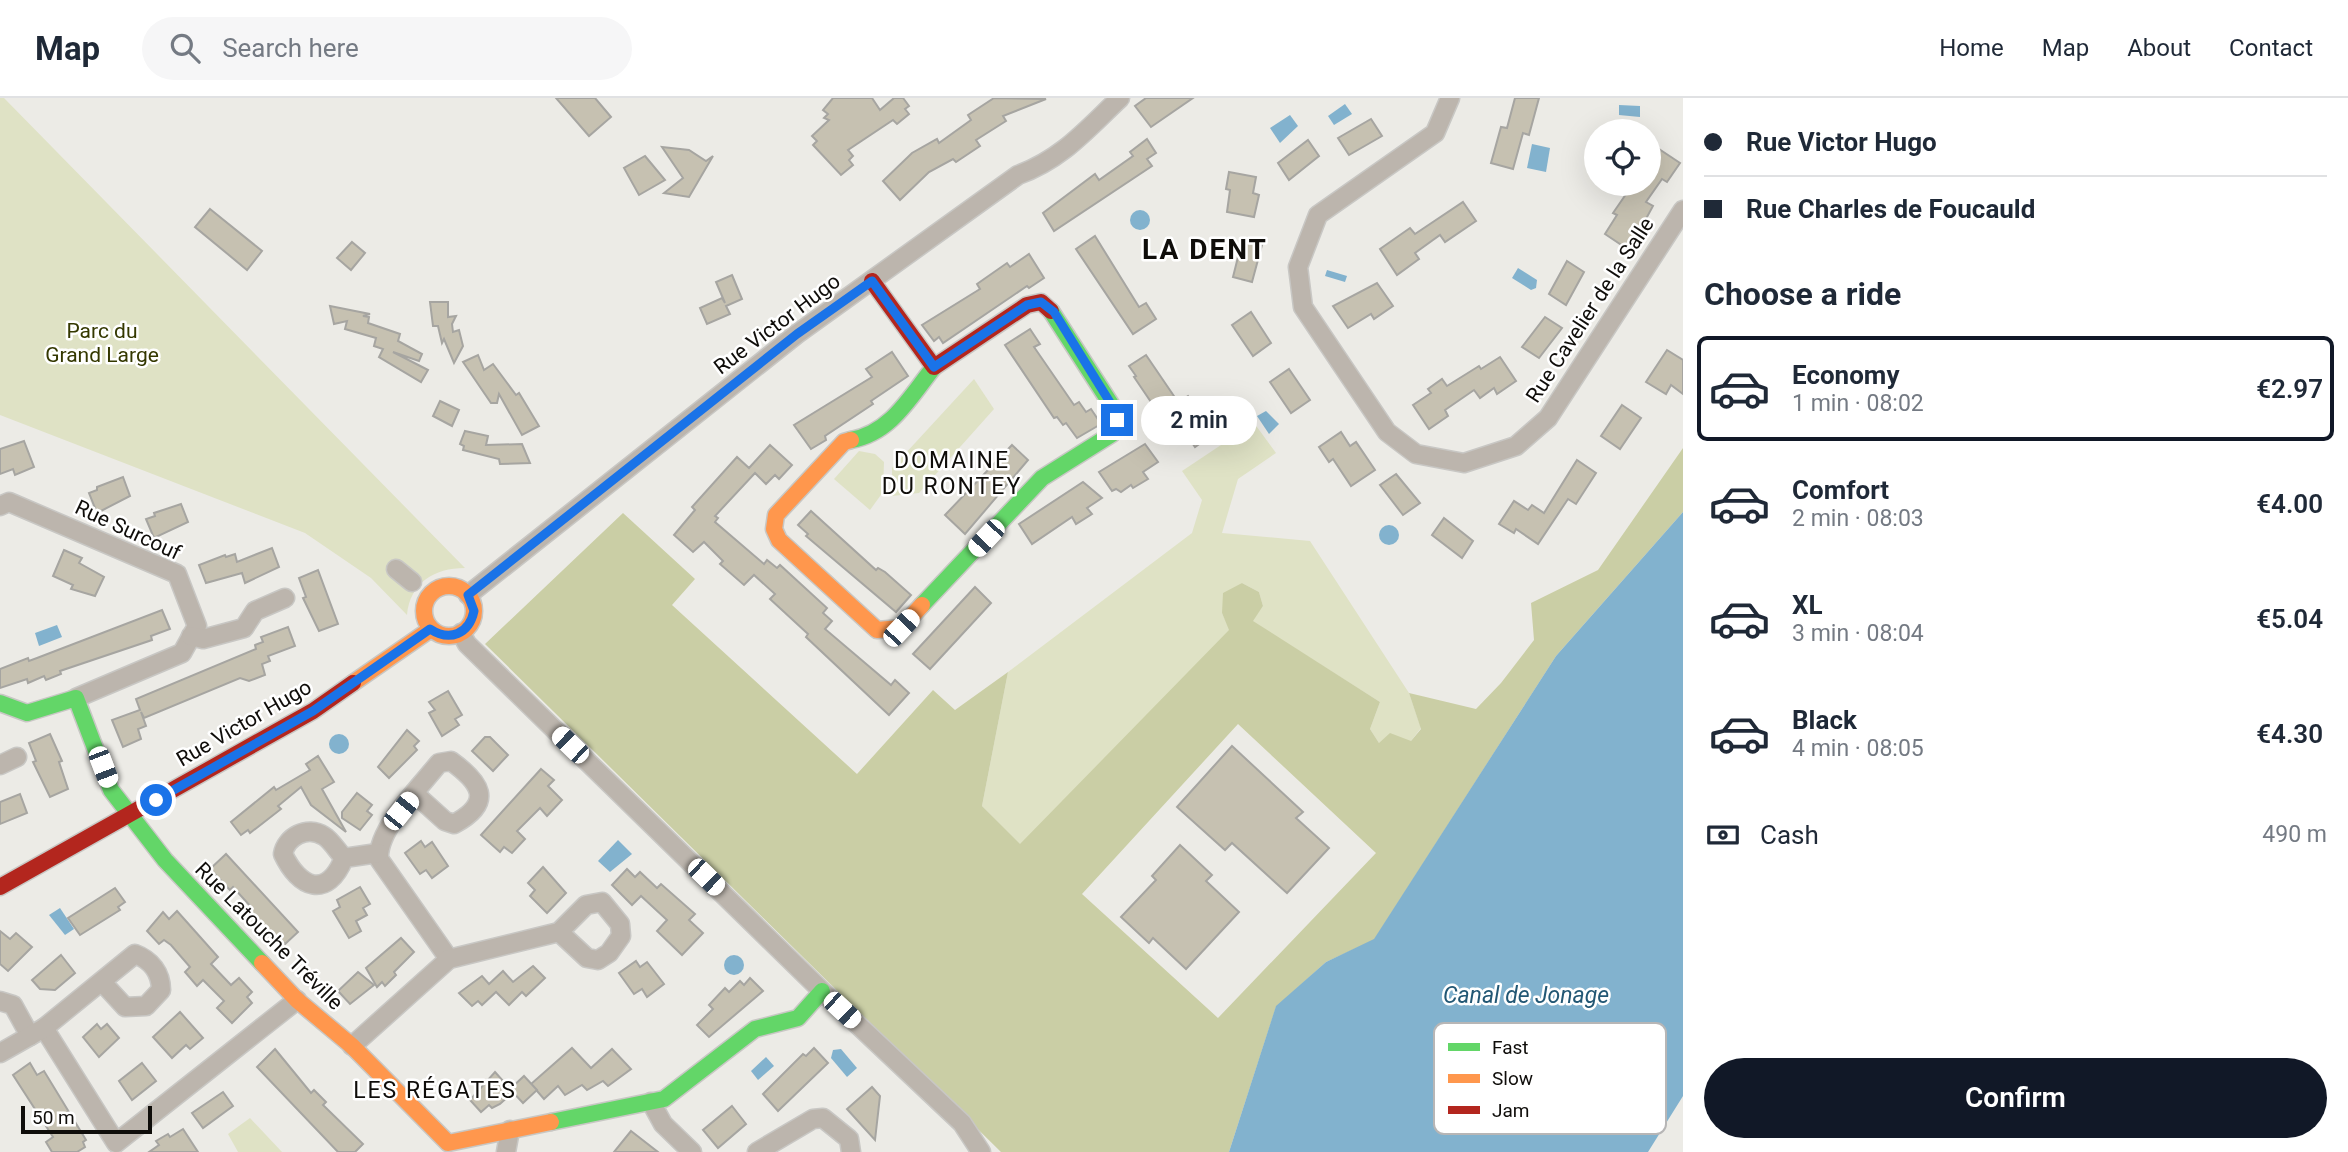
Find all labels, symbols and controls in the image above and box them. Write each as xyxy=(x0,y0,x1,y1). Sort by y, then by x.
search box xyxy=(142,17,632,80)
text: Map xyxy=(35,29,100,68)
icon: search xyxy=(166,29,204,67)
text: Search here xyxy=(222,33,359,63)
text: Home xyxy=(1939,34,2004,62)
text: Map xyxy=(2042,34,2089,62)
text: About xyxy=(2127,34,2191,62)
text: Contact xyxy=(2229,34,2313,62)
map controls xyxy=(1584,119,1661,196)
button: locate xyxy=(1584,119,1661,196)
text: Rue Victor Hugo xyxy=(1746,127,1937,157)
text: Rue Charles de Foucauld xyxy=(1746,194,2035,224)
street label: Rue Cavelier de la Salle xyxy=(1521,213,1659,407)
district label: LA DENT xyxy=(1142,233,1268,266)
street label: Rue Victor Hugo xyxy=(709,269,845,379)
text: Choose a ride xyxy=(1704,275,1901,313)
park label: Parc du Grand Large xyxy=(45,319,159,367)
icon: car xyxy=(1708,357,1771,420)
text: Economy xyxy=(1792,360,1899,390)
text: €2.97 xyxy=(2256,374,2323,404)
text: 1 min · 08:02 xyxy=(1792,390,1924,417)
callout: 2 min xyxy=(1142,396,1257,444)
route end xyxy=(1101,404,1133,436)
text: 2 min xyxy=(1170,407,1228,434)
district label: DOMAINE DU RONTEY xyxy=(882,447,1022,500)
icon: car xyxy=(1708,472,1771,535)
text: Comfort xyxy=(1792,475,1889,505)
text: €4.00 xyxy=(2256,489,2323,519)
street label: Rue Surcouf xyxy=(71,495,185,565)
text: 2 min · 08:03 xyxy=(1792,505,1924,532)
car xyxy=(964,515,1009,561)
icon: car xyxy=(1708,587,1771,650)
text: XL xyxy=(1792,590,1823,620)
text: €5.04 xyxy=(2256,604,2323,634)
car xyxy=(879,605,924,651)
text: 3 min · 08:04 xyxy=(1792,620,1924,647)
street label: Rue Victor Hugo xyxy=(172,675,316,771)
icon: car xyxy=(1708,702,1771,765)
text: Black xyxy=(1792,705,1857,735)
text: €4.30 xyxy=(2256,719,2323,749)
car xyxy=(548,723,593,767)
text: 4 min · 08:05 xyxy=(1792,735,1924,762)
car xyxy=(86,744,121,790)
route start xyxy=(140,784,172,816)
car xyxy=(380,788,423,834)
icon: cash xyxy=(1704,816,1742,854)
text: Cash xyxy=(1760,820,1819,850)
text: 490 m xyxy=(2262,821,2327,848)
car xyxy=(684,855,729,899)
street label: Rue Latouche Tréville xyxy=(190,857,348,1015)
water label: Canal de Jonage xyxy=(1443,982,1609,1009)
car xyxy=(820,988,865,1032)
legend xyxy=(1434,1023,1666,1134)
text: Fast xyxy=(1492,1036,1529,1059)
button: Confirm xyxy=(1704,1058,2327,1138)
text: Slow xyxy=(1492,1067,1533,1090)
district label: LES RÉGATES xyxy=(353,1076,517,1104)
text: Jam xyxy=(1492,1099,1529,1122)
scale bar xyxy=(21,1103,152,1135)
text: 50 m xyxy=(32,1106,75,1129)

